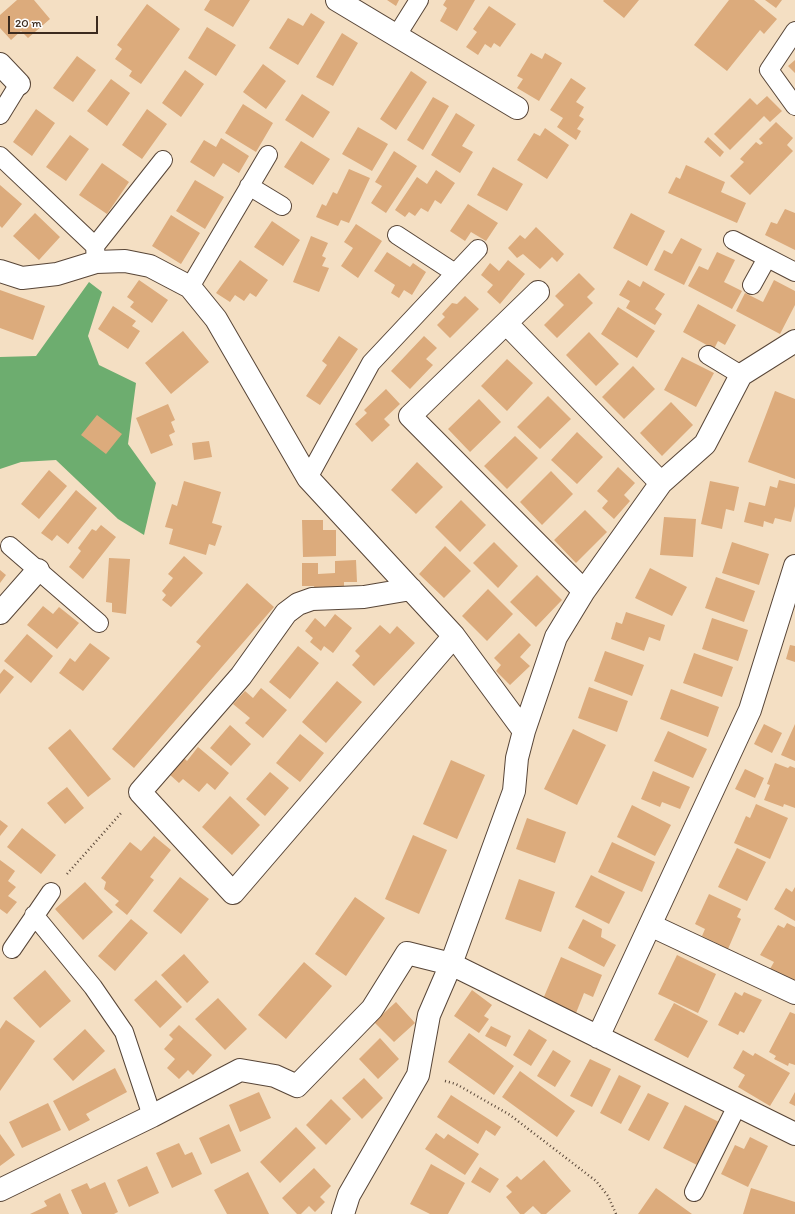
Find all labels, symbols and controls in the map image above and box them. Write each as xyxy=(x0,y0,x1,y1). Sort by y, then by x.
scale bar xyxy=(10,8,100,34)
text: 20 m xyxy=(15,16,42,30)

